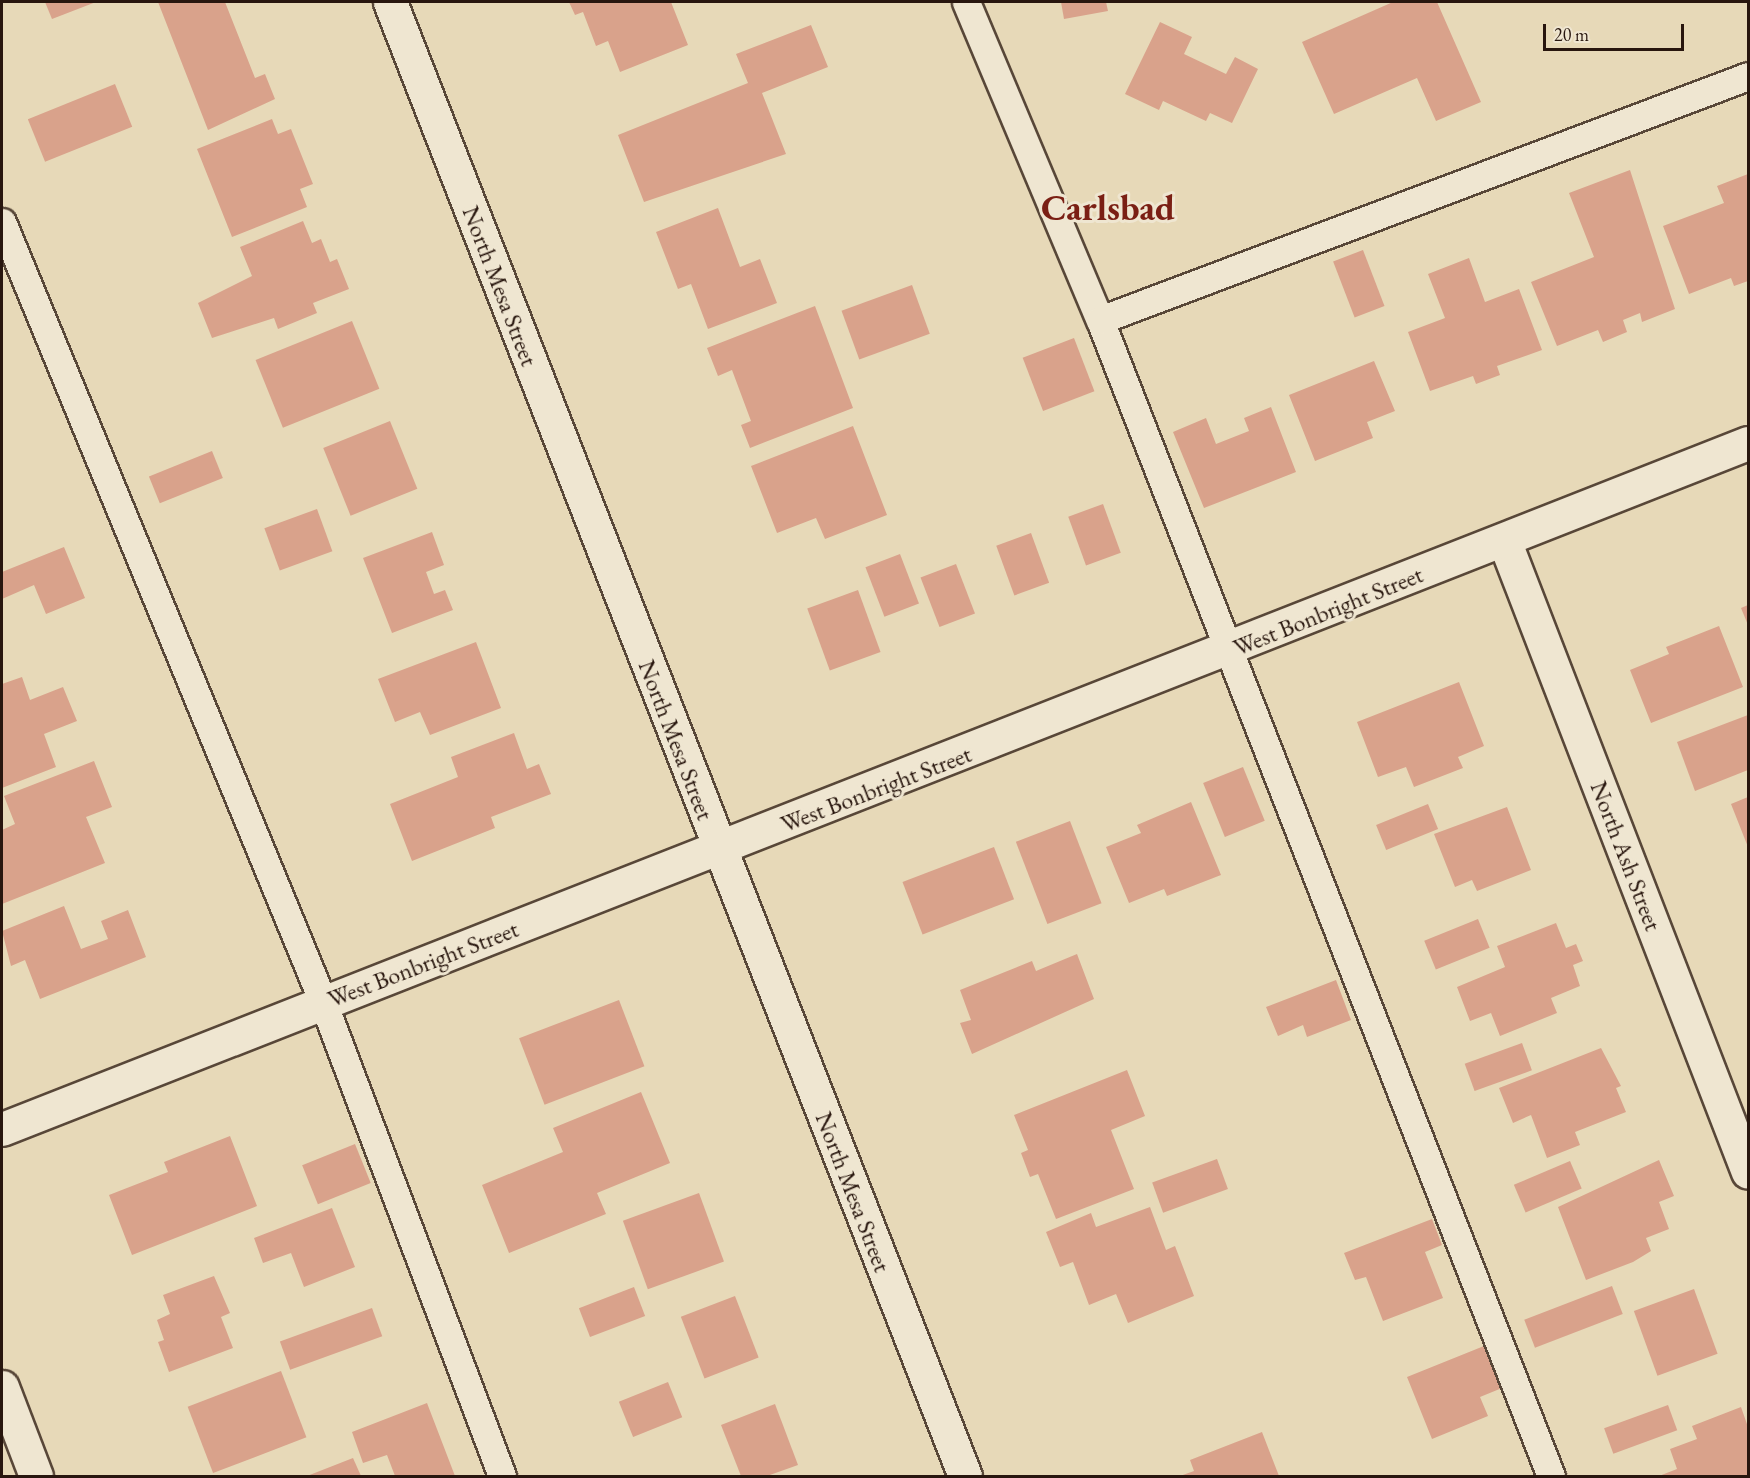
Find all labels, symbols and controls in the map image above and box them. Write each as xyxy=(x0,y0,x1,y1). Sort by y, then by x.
scale bar xyxy=(1546,12,1687,50)
text: 20 m xyxy=(1554,23,1589,46)
district label: Carlsbad xyxy=(1041,186,1175,230)
street label: North Mesa Street xyxy=(456,202,544,370)
street label: West Bonbright Street xyxy=(1229,560,1427,662)
street label: North Mesa Street xyxy=(632,656,720,824)
street label: West Bonbright Street xyxy=(777,739,975,839)
street label: North Ash Street xyxy=(1584,777,1668,935)
street label: West Bonbright Street xyxy=(324,914,522,1014)
street label: North Mesa Street xyxy=(809,1108,897,1276)

